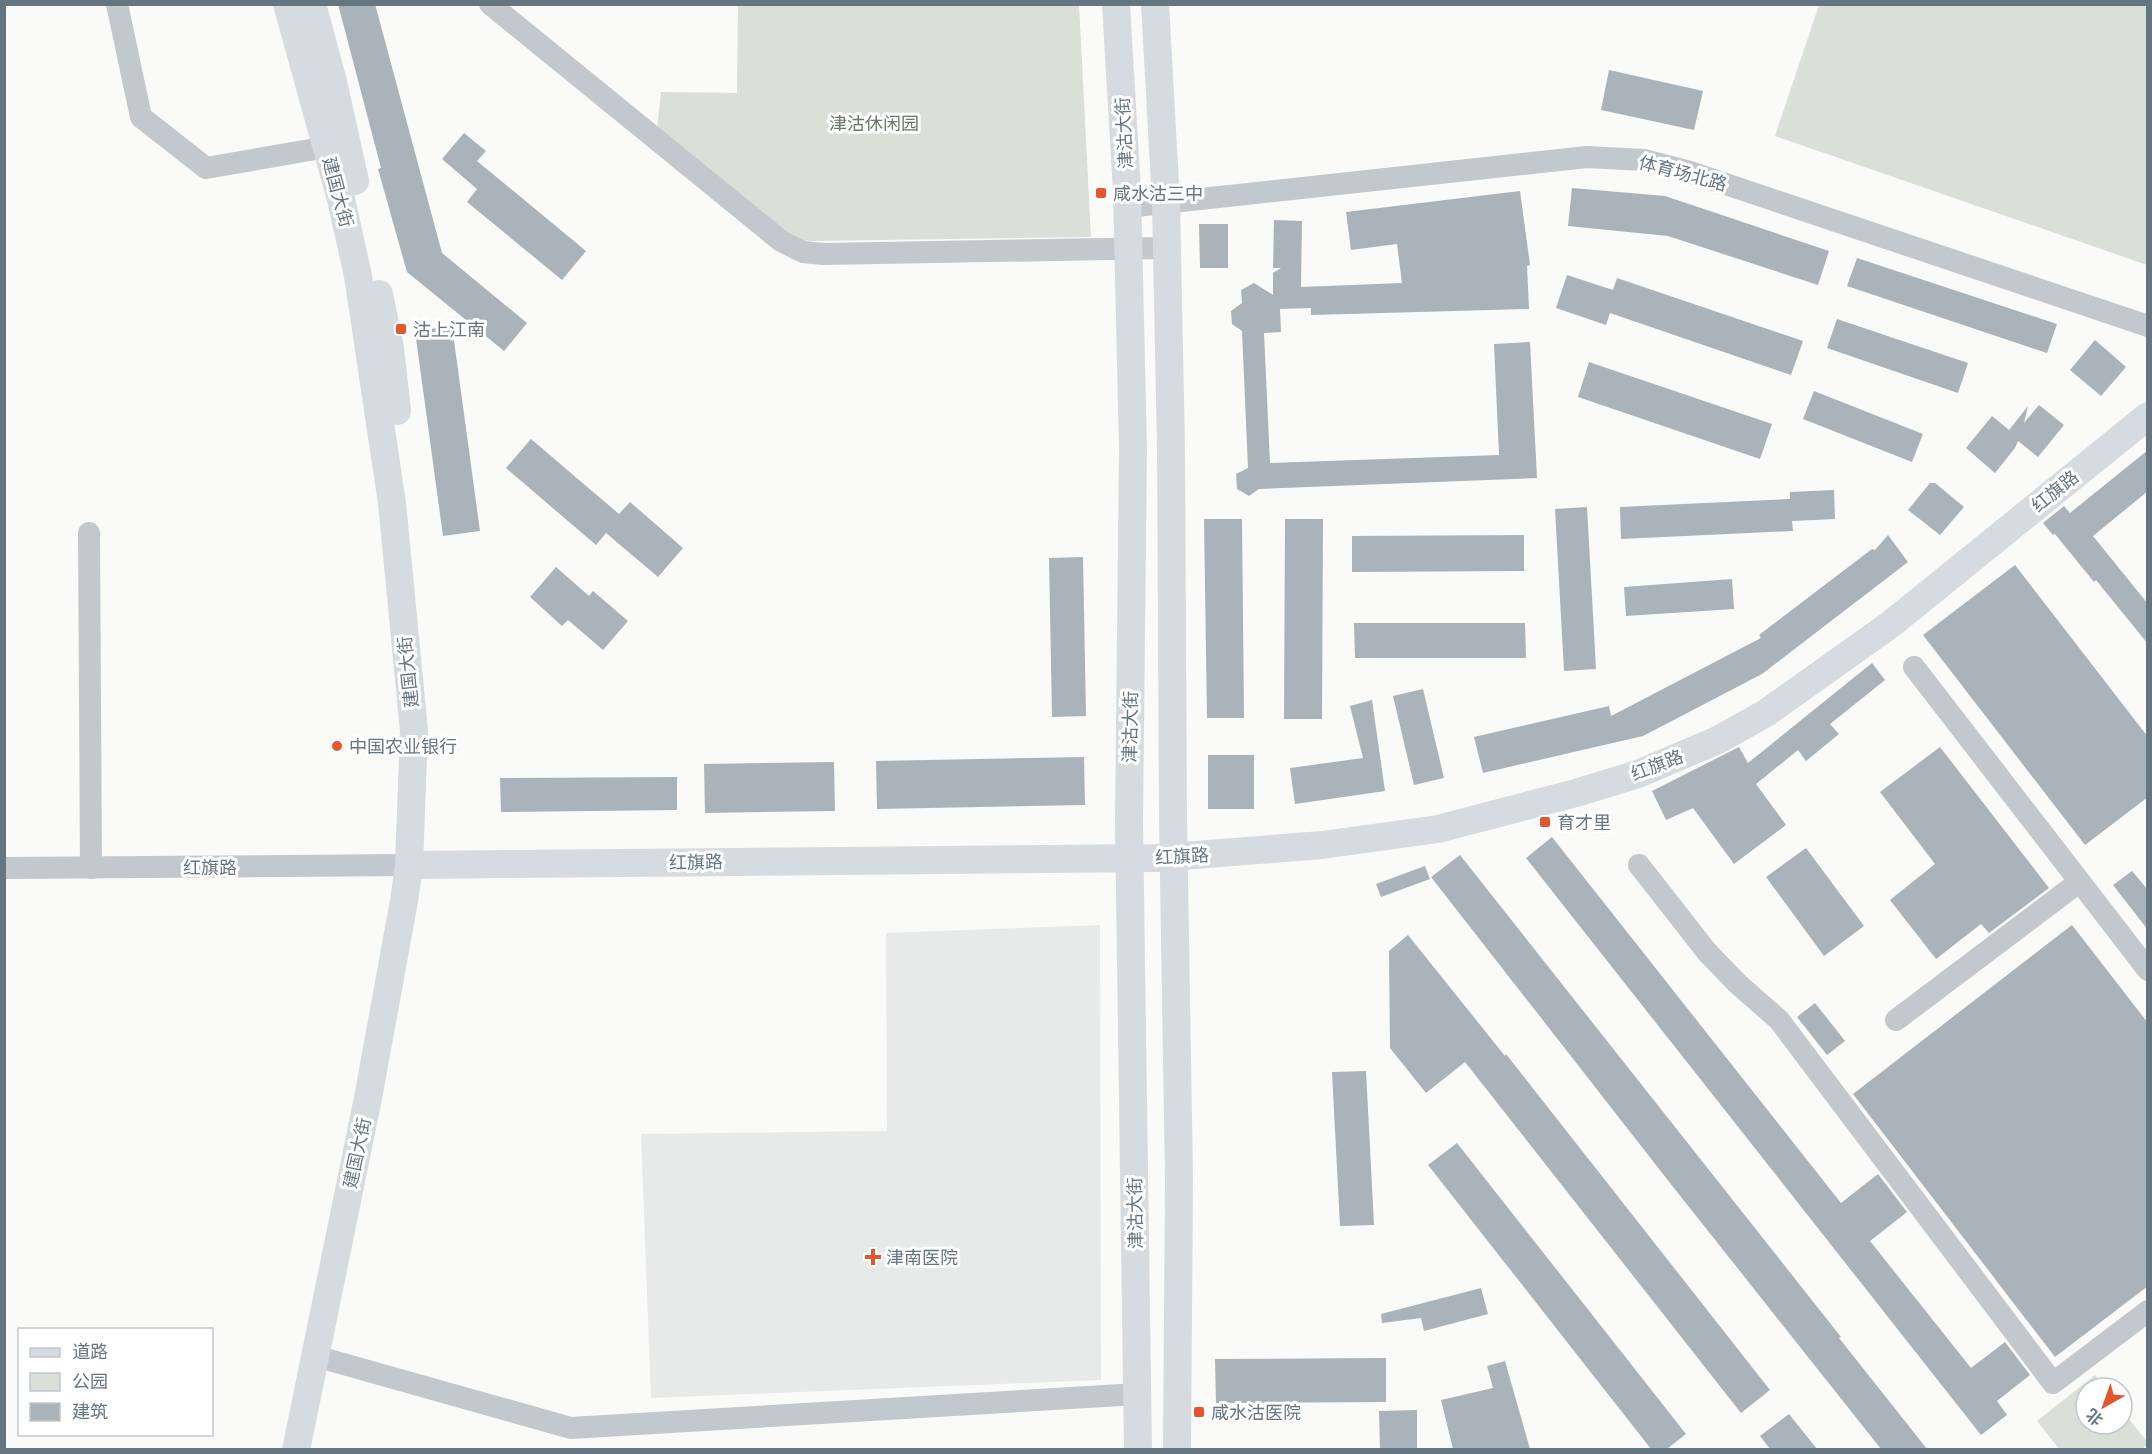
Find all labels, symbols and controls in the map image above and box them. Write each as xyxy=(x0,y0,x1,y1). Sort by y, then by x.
street label: 津沽大街 xyxy=(1111,96,1137,170)
park label: 津沽休闲园 xyxy=(829,112,919,135)
street label: 体育场北路 xyxy=(1637,150,1729,196)
street label: 建国大街 xyxy=(318,154,358,230)
place label: 咸水沽三中 xyxy=(1113,182,1203,205)
marker: 咸水沽三中 xyxy=(1094,186,1108,200)
place label: 沽上江南 xyxy=(413,318,485,341)
marker: 沽上江南 xyxy=(394,322,408,336)
street label: 红旗路 xyxy=(2027,465,2083,517)
street label: 建国大街 xyxy=(393,635,423,709)
street label: 津沽大街 xyxy=(1118,691,1142,763)
place label: 中国农业银行 xyxy=(349,735,457,758)
marker: 中国农业银行 xyxy=(330,739,344,753)
street label: 红旗路 xyxy=(1628,745,1686,785)
place label: 育才里 xyxy=(1557,811,1611,834)
marker: 育才里 xyxy=(1538,815,1552,829)
street label: 红旗路 xyxy=(1154,843,1210,869)
street label: 红旗路 xyxy=(669,850,723,874)
street label: 红旗路 xyxy=(183,856,237,879)
street label: 建国大街 xyxy=(338,1115,376,1191)
street label: 津沽大街 xyxy=(1123,1177,1147,1249)
place label: 津南医院 xyxy=(886,1246,958,1269)
marker: 津南医院 xyxy=(864,1248,882,1266)
legend xyxy=(18,1328,213,1436)
text: 道路 xyxy=(72,1340,108,1363)
text: 公园 xyxy=(72,1370,108,1393)
north arrow xyxy=(2074,1376,2134,1436)
text: 建筑 xyxy=(72,1400,108,1423)
place label: 咸水沽医院 xyxy=(1211,1401,1301,1424)
text: 北 xyxy=(2082,1404,2108,1430)
marker: 咸水沽医院 xyxy=(1192,1405,1206,1419)

